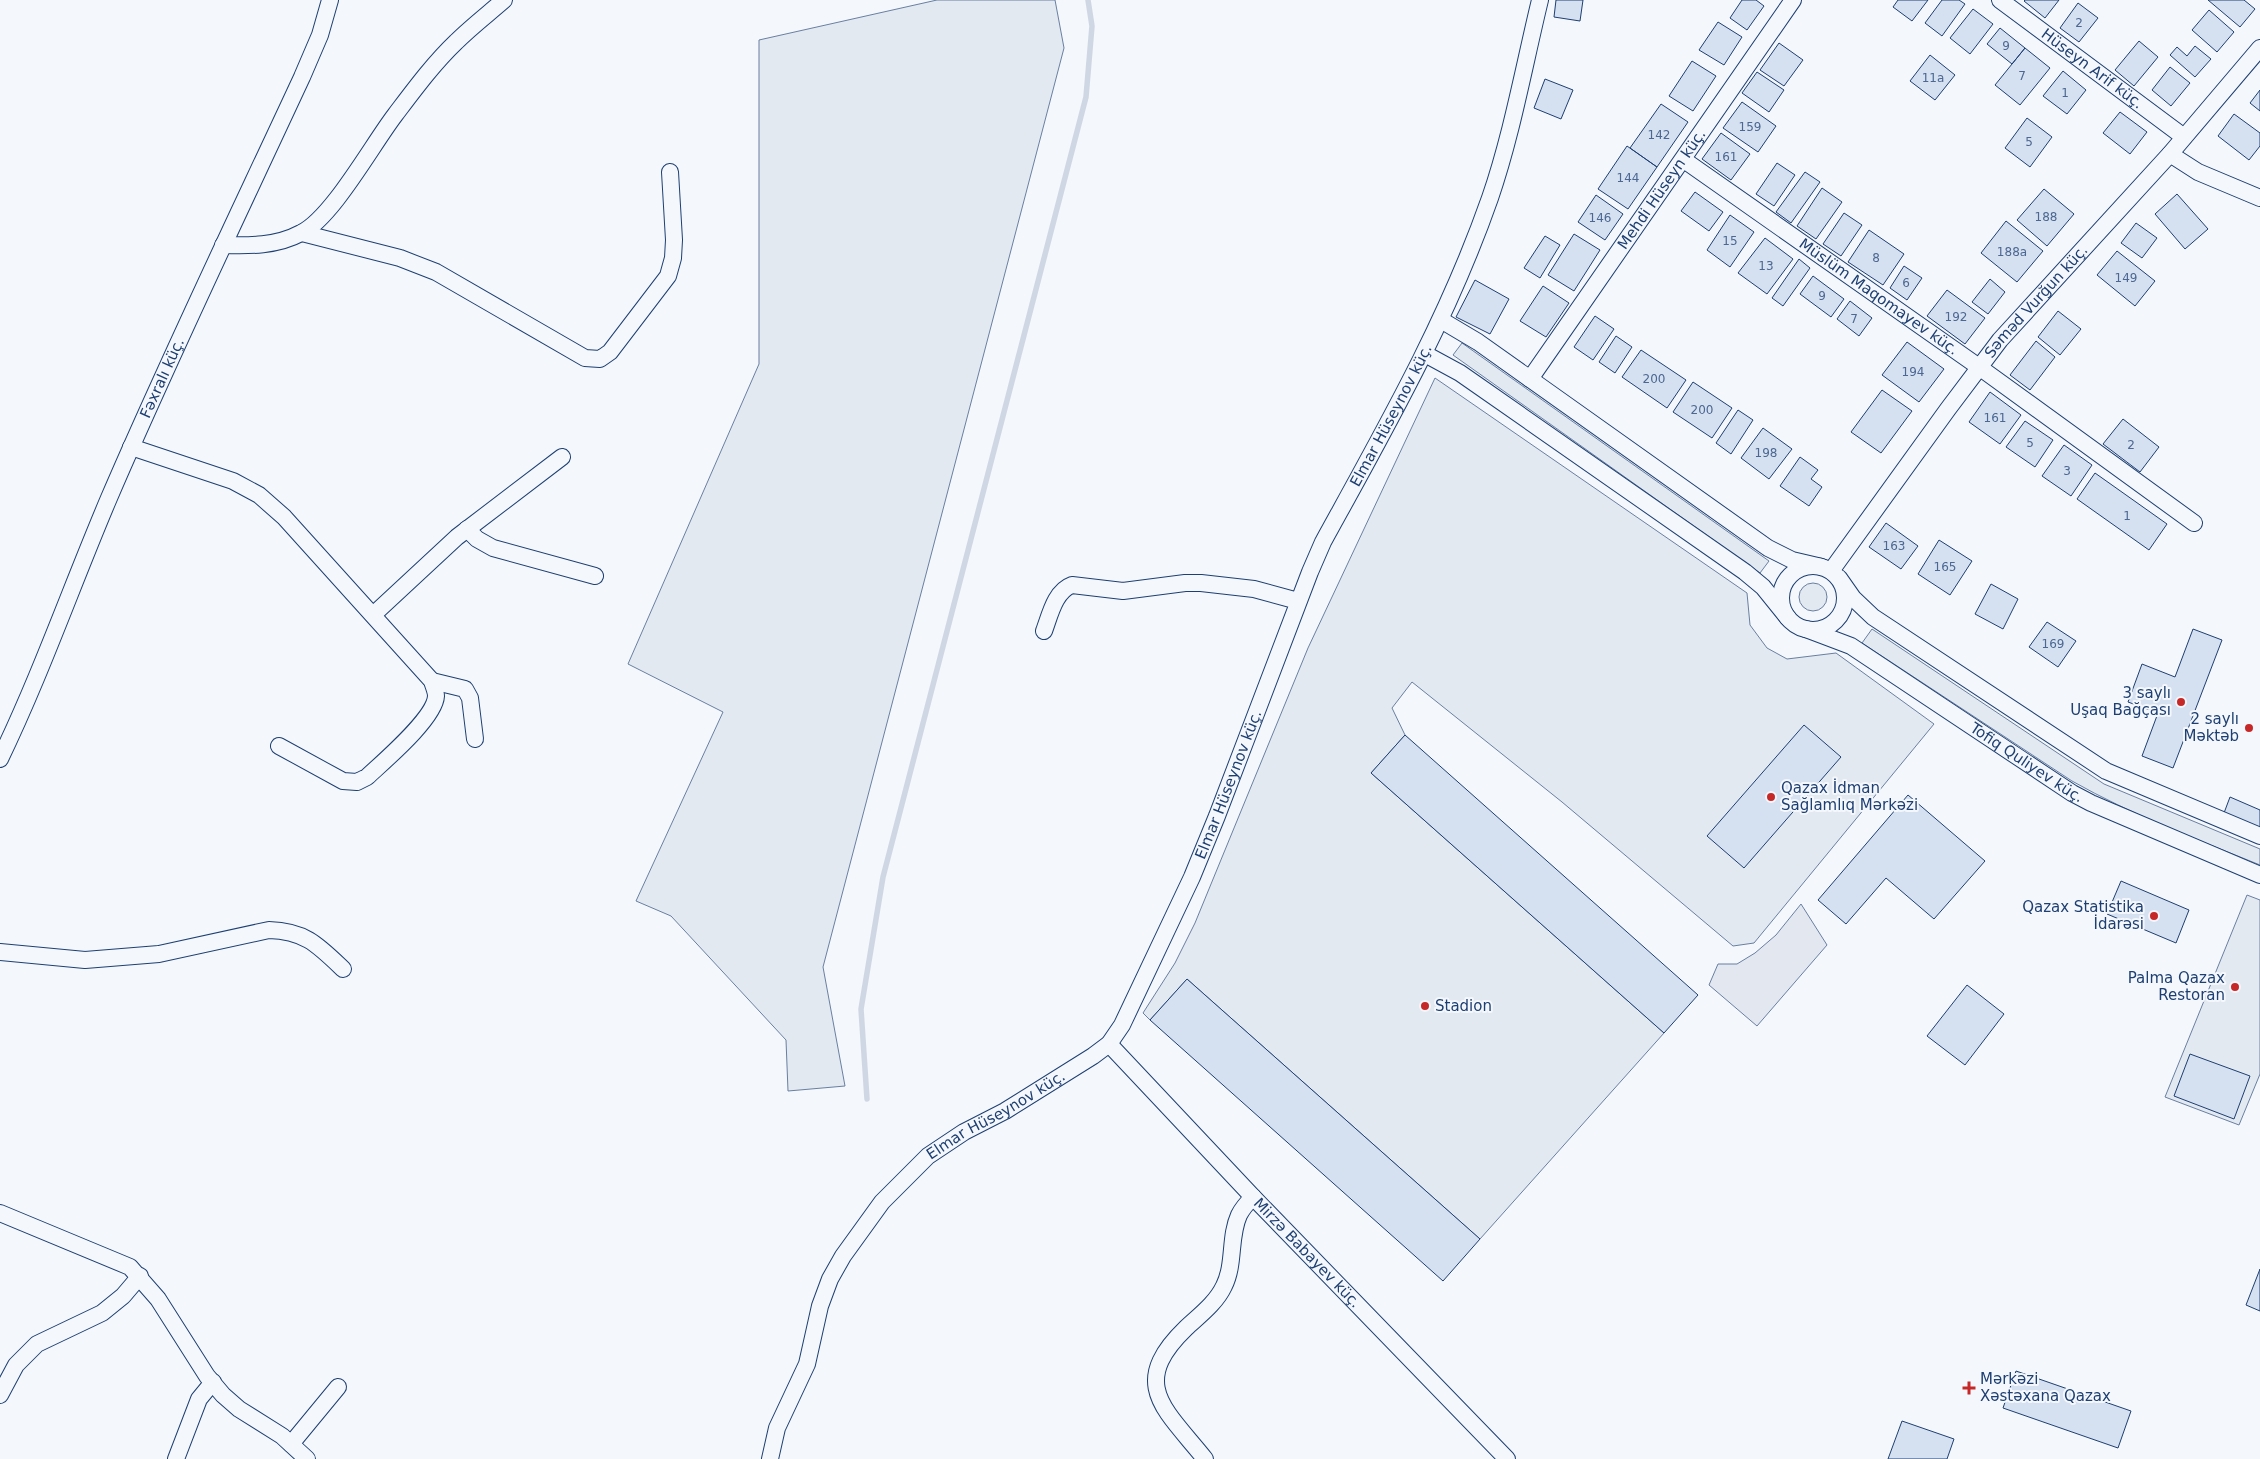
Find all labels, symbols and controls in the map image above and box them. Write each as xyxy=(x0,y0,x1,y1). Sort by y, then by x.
house number: 2 xyxy=(2075,16,2083,30)
street label: Hüseyn Arif küç. xyxy=(2038,25,2147,112)
house number: 9 xyxy=(2002,39,2010,53)
house number: 7 xyxy=(2018,69,2026,83)
house number: 11a xyxy=(1922,71,1944,85)
house number: 1 xyxy=(2061,86,2069,100)
house number: 159 xyxy=(1739,120,1761,134)
street label: Mehdi Hüseyn küç. xyxy=(1614,126,1710,253)
house number: 142 xyxy=(1648,128,1670,142)
house number: 5 xyxy=(2025,135,2033,149)
house number: 161 xyxy=(1715,150,1737,164)
house number: 144 xyxy=(1617,171,1639,185)
house number: 188 xyxy=(2035,210,2057,224)
house number: 146 xyxy=(1589,211,1611,225)
house number: 15 xyxy=(1722,234,1738,248)
street label: Müslüm Maqomayev küç. xyxy=(1796,235,1962,359)
street label: Səməd Vurğun küç. xyxy=(1981,241,2091,361)
house number: 188a xyxy=(1997,245,2027,259)
house number: 8 xyxy=(1872,251,1880,265)
house number: 13 xyxy=(1758,259,1774,273)
house number: 149 xyxy=(2115,271,2137,285)
house number: 6 xyxy=(1902,276,1910,290)
house number: 9 xyxy=(1818,289,1826,303)
house number: 192 xyxy=(1945,310,1967,324)
house number: 7 xyxy=(1850,312,1858,326)
street label: Fəxralı küç. xyxy=(136,335,188,421)
street label: Elmar Hüseynov küç. xyxy=(1346,341,1436,490)
house number: 194 xyxy=(1902,365,1924,379)
house number: 200 xyxy=(1643,372,1665,386)
house number: 200 xyxy=(1691,403,1713,417)
house number: 161 xyxy=(1984,411,2006,425)
house number: 5 xyxy=(2026,436,2034,450)
house number: 2 xyxy=(2127,438,2135,452)
house number: 198 xyxy=(1755,446,1777,460)
house number: 3 xyxy=(2063,464,2071,478)
house number: 1 xyxy=(2123,509,2131,523)
house number: 163 xyxy=(1883,539,1905,553)
house number: 165 xyxy=(1934,560,1956,574)
house number: 169 xyxy=(2042,637,2064,651)
place label: 3 saylı Uşaq Bağçası xyxy=(2070,684,2171,719)
marker: 3 saylı Uşaq Bağçası xyxy=(2175,696,2187,708)
street label: Elmar Hüseynov küç. xyxy=(1191,708,1266,862)
place label: 2 saylı Məktəb xyxy=(2184,710,2239,745)
street label: Tofiq Quliyev küç. xyxy=(1966,718,2086,806)
marker: 2 saylı Məktəb xyxy=(2243,722,2255,734)
place label: Qazax İdman Sağlamlıq Mərkəzi xyxy=(1781,778,1918,814)
marker: Qazax İdman Sağlamlıq Mərkəzi xyxy=(1765,791,1777,803)
place label: Qazax Statistika İdarəsi xyxy=(2022,898,2144,933)
marker: Qazax Statistika İdarəsi xyxy=(2148,910,2160,922)
place label: Palma Qazax Restoran xyxy=(2128,969,2225,1004)
marker: Palma Qazax Restoran xyxy=(2229,981,2241,993)
place label: Stadion xyxy=(1435,997,1492,1015)
marker: Stadion xyxy=(1419,1000,1431,1012)
street label: Elmar Hüseynov küç. xyxy=(923,1067,1068,1163)
street label: Mirzə Babayev küç. xyxy=(1250,1194,1364,1312)
place label: Mərkəzi Xəstəxana Qazax xyxy=(1980,1370,2111,1405)
marker: Mərkəzi Xəstəxana Qazax xyxy=(1962,1381,1976,1395)

